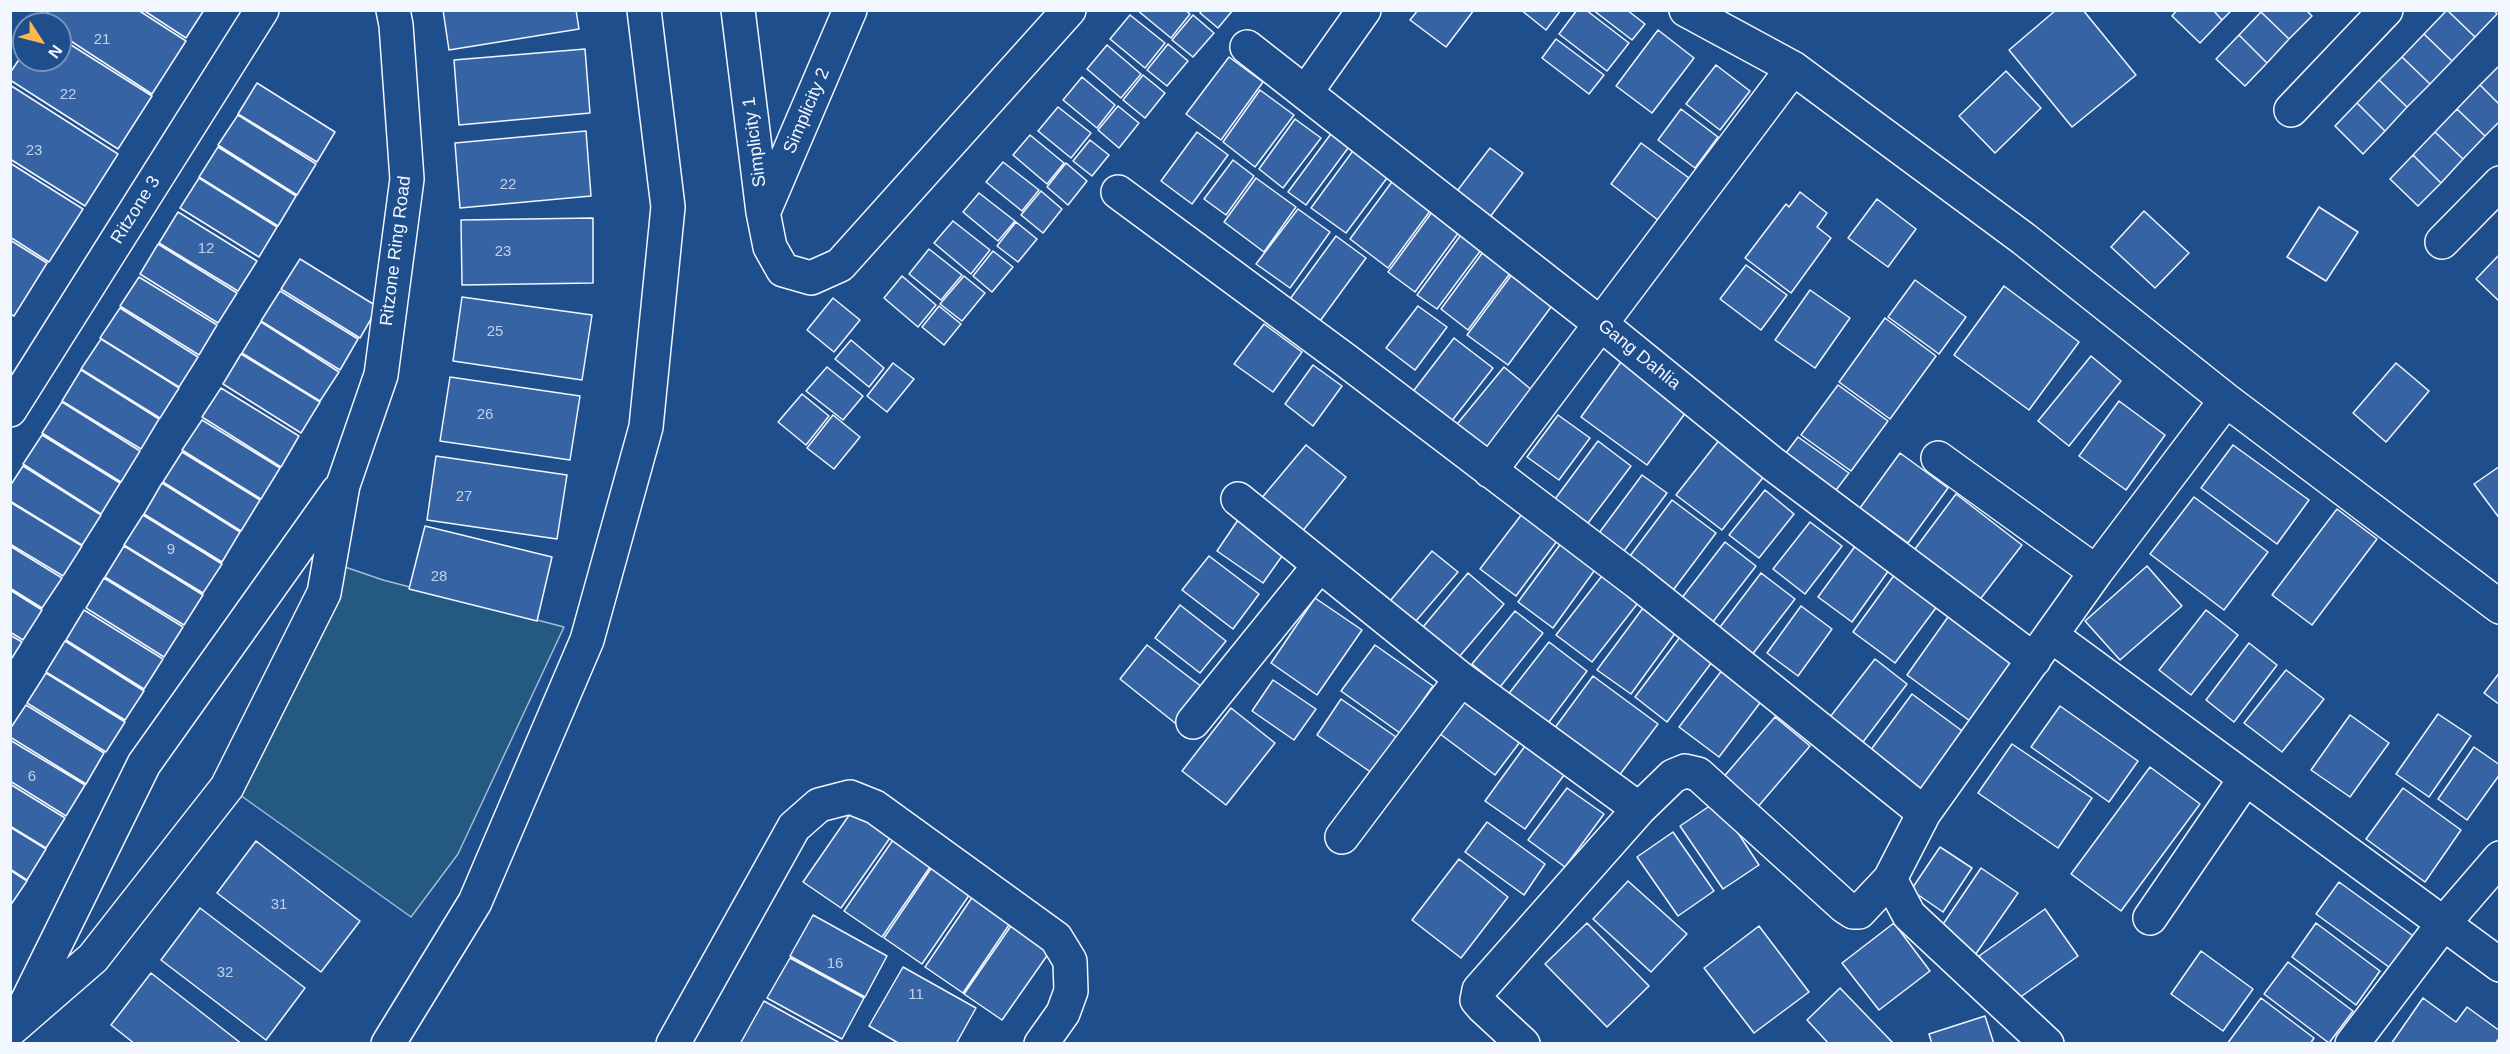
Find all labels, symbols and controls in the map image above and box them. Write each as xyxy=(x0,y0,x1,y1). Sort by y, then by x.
north arrow xyxy=(12,12,72,72)
house number: 21 xyxy=(94,31,110,49)
text: N xyxy=(45,42,66,61)
street label: Simplicity 2 xyxy=(779,65,835,157)
house number: 22 xyxy=(60,86,76,104)
street label: Simplicity 1 xyxy=(739,96,771,188)
house number: 23 xyxy=(26,142,42,160)
street label: Ritzone 3 xyxy=(107,172,165,248)
street label: Ritzone Ring Road xyxy=(376,175,416,327)
house number: 22 xyxy=(500,176,516,194)
house number: 12 xyxy=(198,240,214,258)
house number: 23 xyxy=(495,243,511,261)
street label: Gang Dahlia xyxy=(1593,315,1685,395)
house number: 25 xyxy=(487,323,503,341)
house number: 26 xyxy=(477,406,493,424)
house number: 27 xyxy=(456,488,472,506)
house number: 9 xyxy=(167,541,175,559)
house number: 28 xyxy=(431,568,447,586)
house number: 6 xyxy=(28,768,36,786)
house number: 31 xyxy=(271,896,287,914)
house number: 16 xyxy=(827,955,843,973)
house number: 32 xyxy=(217,964,233,982)
house number: 11 xyxy=(908,986,924,1004)

